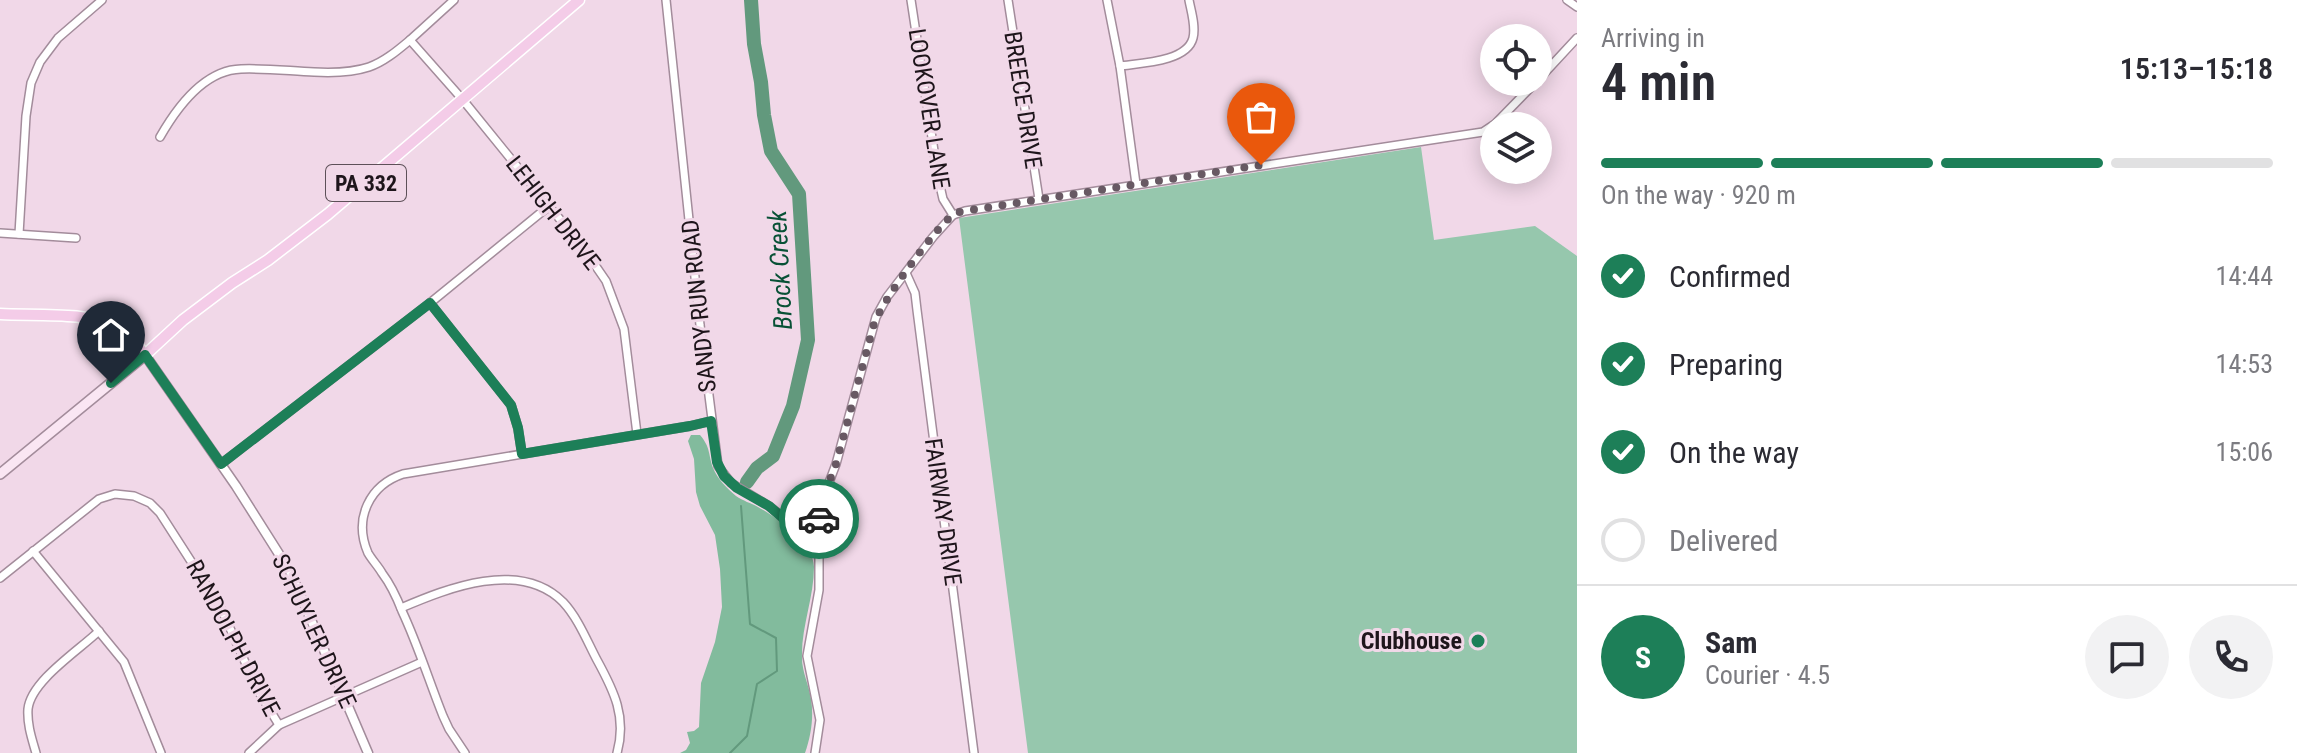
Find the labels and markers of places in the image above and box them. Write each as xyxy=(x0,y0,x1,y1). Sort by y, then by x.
pin xyxy=(1227,83,1295,165)
pin xyxy=(77,301,145,383)
place label: Clubhouse xyxy=(1361,627,1462,655)
marker: Clubhouse xyxy=(1469,632,1487,650)

